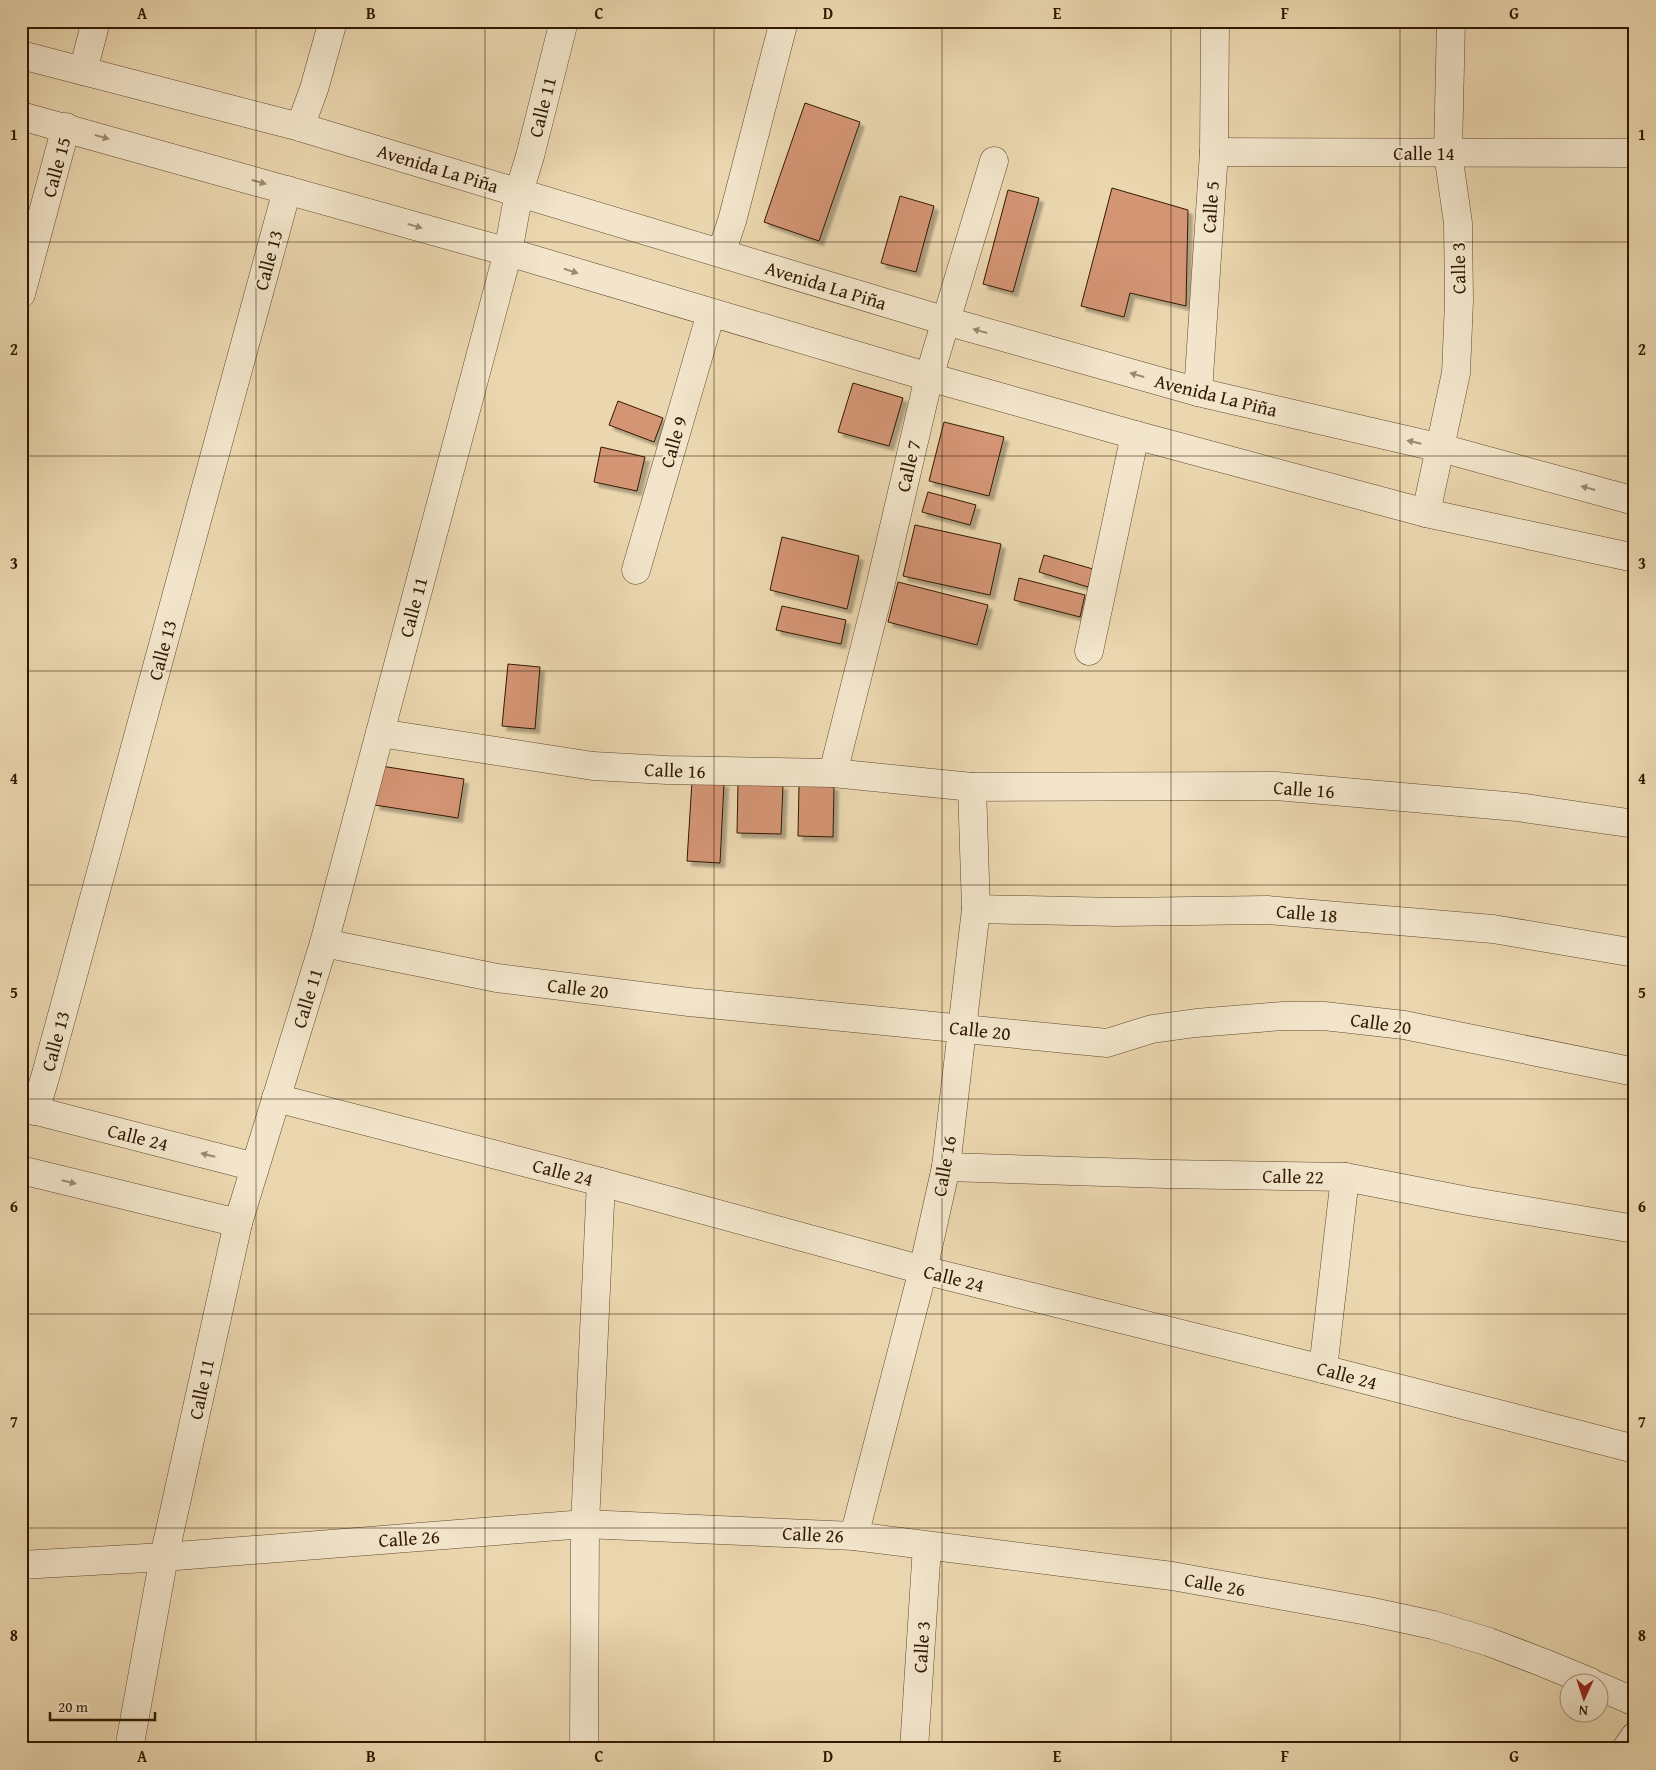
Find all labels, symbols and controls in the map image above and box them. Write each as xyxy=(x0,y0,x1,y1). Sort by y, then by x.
text: A xyxy=(137,1,148,25)
text: B xyxy=(366,1,376,25)
text: C xyxy=(594,1,604,25)
text: D xyxy=(823,1,833,25)
text: E xyxy=(1053,1,1062,25)
text: F xyxy=(1281,1,1289,25)
text: G xyxy=(1509,1,1519,25)
street label: Calle 11 xyxy=(521,74,563,140)
text: 1 xyxy=(10,122,18,146)
text: 1 xyxy=(1638,122,1646,146)
street label: Calle 15 xyxy=(35,134,77,200)
one-way arrow xyxy=(95,134,110,142)
street label: Avenida La Piña xyxy=(374,136,502,200)
street label: Calle 14 xyxy=(1393,139,1455,167)
one-way arrow xyxy=(251,178,266,186)
street label: Calle 5 xyxy=(1194,180,1226,234)
one-way arrow xyxy=(407,222,422,230)
street label: Calle 13 xyxy=(247,227,289,293)
street label: Calle 3 xyxy=(1444,242,1472,294)
street label: Avenida La Piña xyxy=(762,253,890,317)
one-way arrow xyxy=(564,268,579,276)
one-way arrow xyxy=(973,326,988,334)
text: 2 xyxy=(10,337,18,361)
text: 2 xyxy=(1638,337,1646,361)
street label: Avenida La Piña xyxy=(1152,366,1280,424)
one-way arrow xyxy=(1129,370,1144,378)
street label: Calle 9 xyxy=(652,413,694,471)
street label: Calle 7 xyxy=(888,437,928,495)
one-way arrow xyxy=(1406,438,1421,446)
one-way arrow xyxy=(1580,484,1595,492)
text: 3 xyxy=(10,551,18,575)
text: 3 xyxy=(1638,551,1646,575)
street label: Calle 11 xyxy=(392,574,434,640)
street label: Calle 13 xyxy=(141,617,183,683)
street label: Calle 16 xyxy=(644,755,706,785)
text: 4 xyxy=(10,766,18,790)
text: 4 xyxy=(1638,766,1646,790)
street label: Calle 16 xyxy=(1272,773,1336,805)
street label: Calle 18 xyxy=(1275,896,1339,930)
street label: Calle 11 xyxy=(285,965,329,1031)
street label: Calle 20 xyxy=(546,970,610,1006)
text: 5 xyxy=(10,980,18,1004)
text: 5 xyxy=(1638,980,1646,1004)
street label: Calle 20 xyxy=(1349,1005,1413,1041)
street label: Calle 13 xyxy=(34,1008,76,1074)
street label: Calle 20 xyxy=(948,1013,1012,1047)
street label: Calle 24 xyxy=(105,1116,171,1158)
street label: Calle 16 xyxy=(925,1133,963,1199)
one-way arrow xyxy=(200,1151,215,1159)
street label: Calle 24 xyxy=(530,1151,596,1193)
street label: Calle 22 xyxy=(1262,1161,1324,1191)
one-way arrow xyxy=(61,1178,76,1186)
text: 6 xyxy=(10,1194,18,1218)
text: 6 xyxy=(1638,1194,1646,1218)
street label: Calle 24 xyxy=(921,1257,987,1299)
street label: Calle 24 xyxy=(1314,1354,1380,1396)
street label: Calle 11 xyxy=(181,1356,221,1422)
text: 7 xyxy=(10,1409,18,1433)
text: 7 xyxy=(1638,1409,1646,1433)
street label: Calle 26 xyxy=(782,1518,844,1550)
street label: Calle 26 xyxy=(377,1522,441,1554)
street label: Calle 26 xyxy=(1182,1565,1248,1603)
street label: Calle 3 xyxy=(905,1620,937,1674)
text: 8 xyxy=(10,1623,18,1647)
text: 8 xyxy=(1638,1623,1646,1647)
north arrow xyxy=(1558,1672,1608,1722)
scale bar xyxy=(50,1690,155,1722)
text: 20 m xyxy=(58,1696,89,1717)
text: N xyxy=(1577,1701,1589,1721)
text: A xyxy=(137,1744,148,1768)
text: B xyxy=(366,1744,376,1768)
text: C xyxy=(594,1744,604,1768)
text: D xyxy=(823,1744,833,1768)
text: E xyxy=(1053,1744,1062,1768)
text: F xyxy=(1281,1744,1289,1768)
text: G xyxy=(1509,1744,1519,1768)

